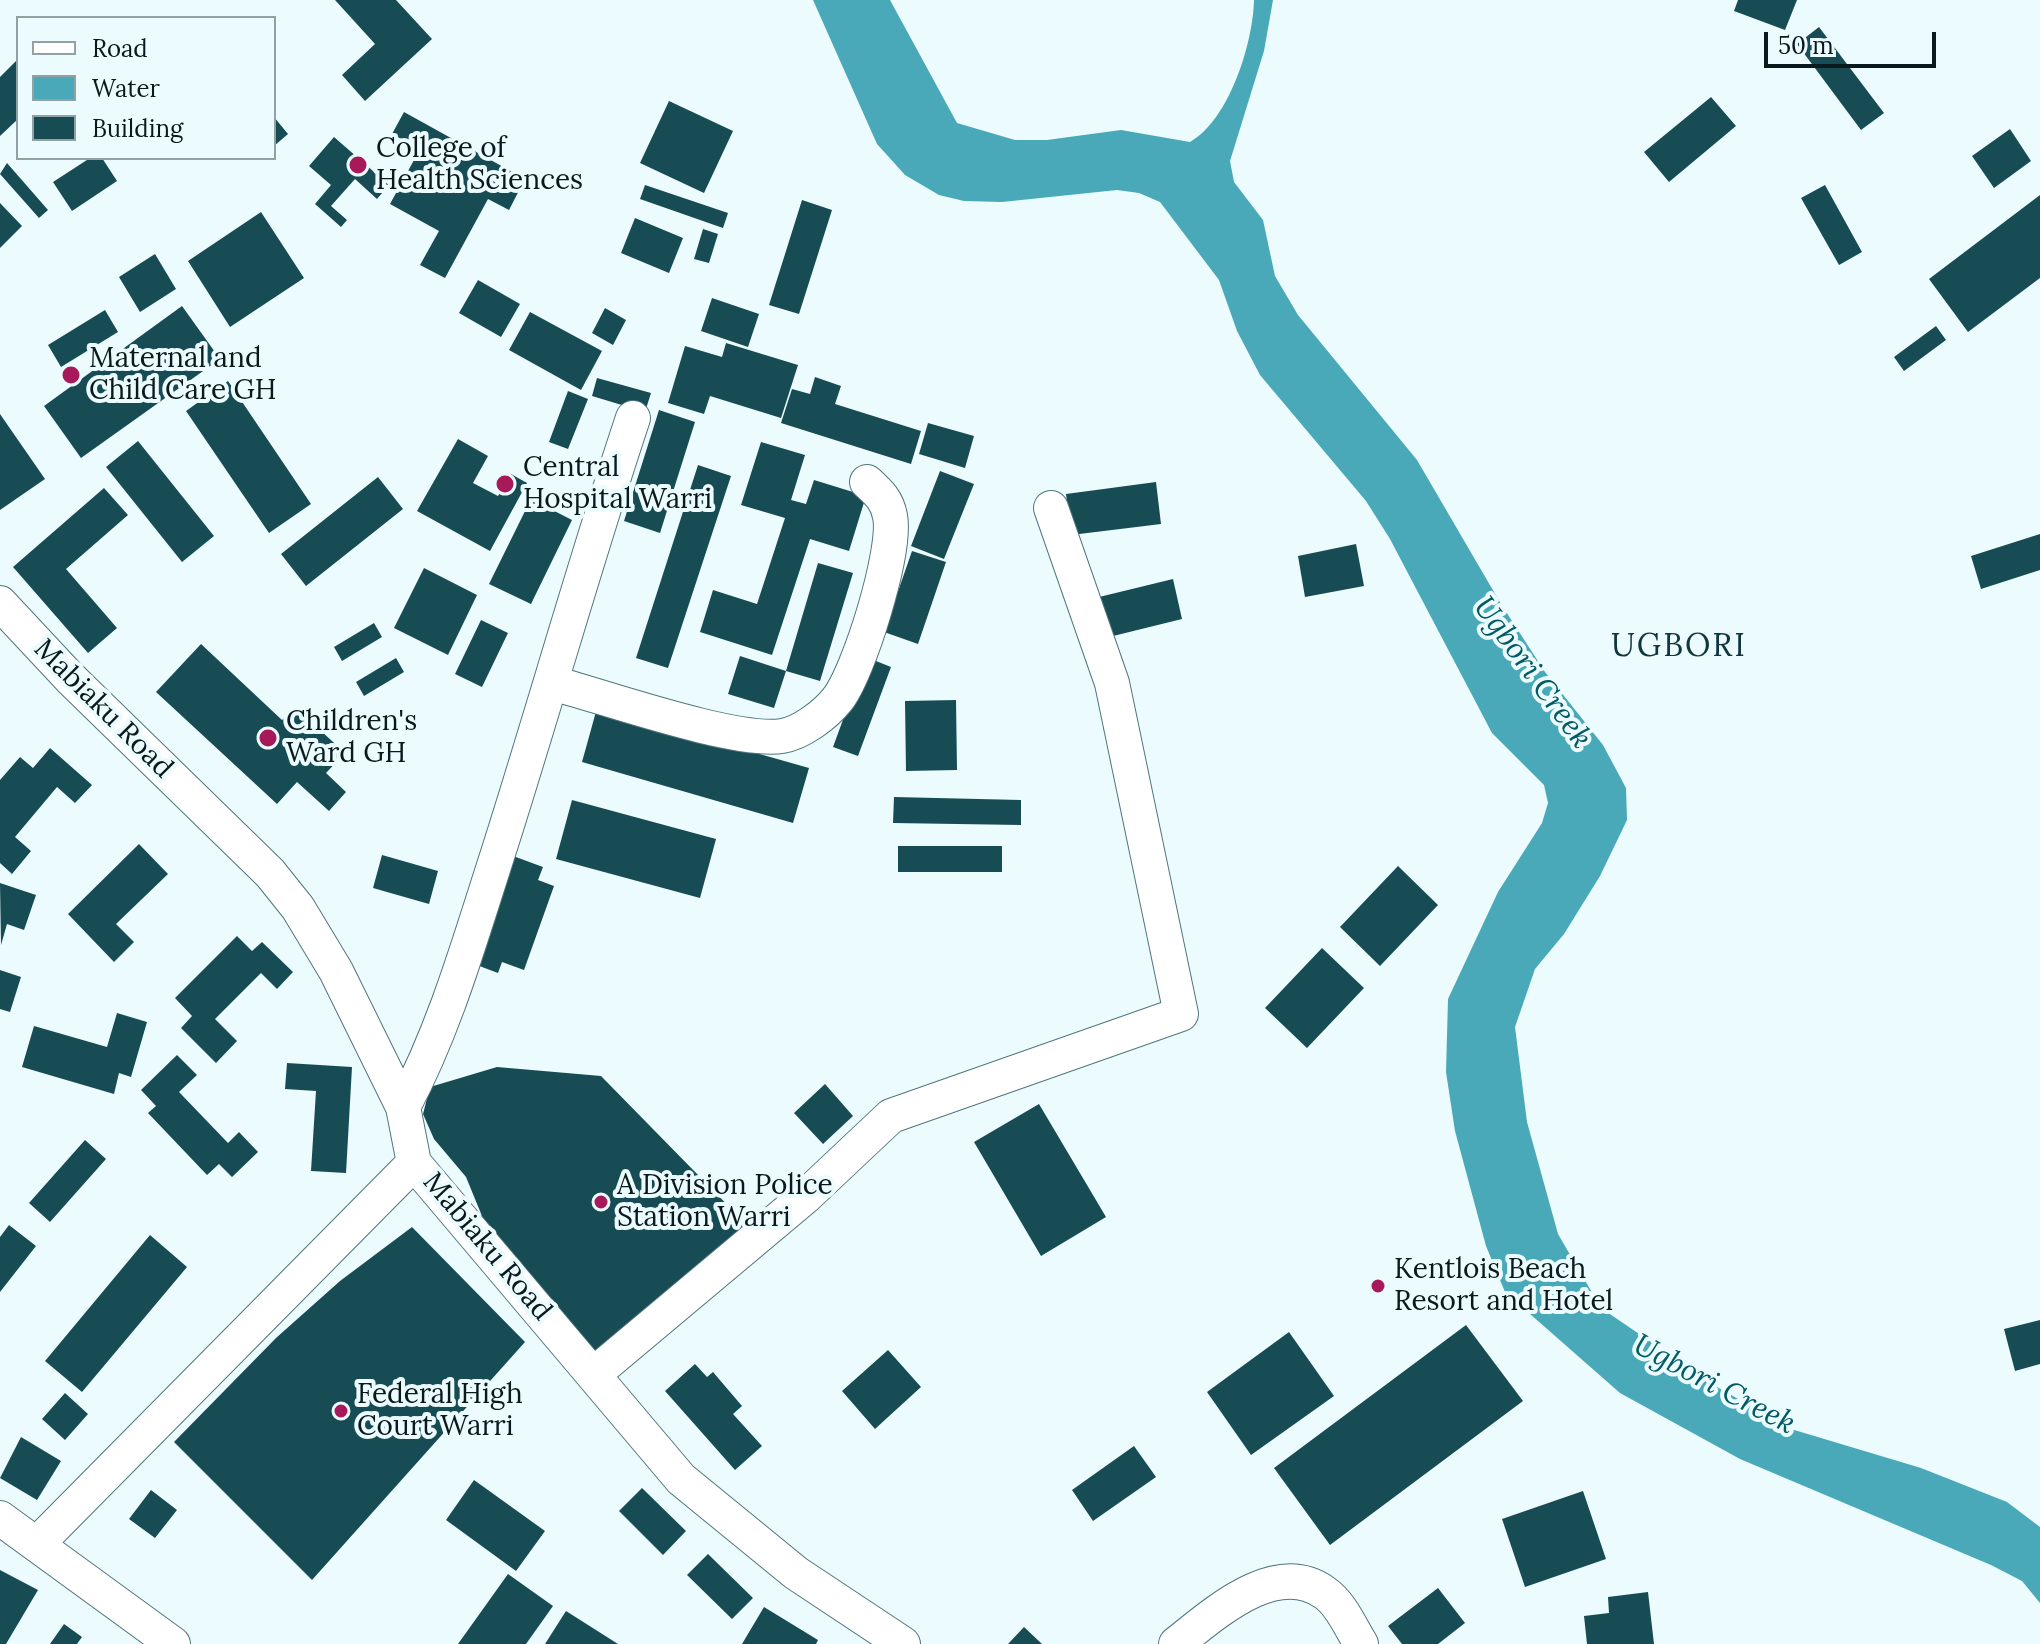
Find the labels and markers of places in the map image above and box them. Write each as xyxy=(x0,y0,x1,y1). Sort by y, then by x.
place label: College of Health Sciences xyxy=(376,132,583,198)
marker: College of Health Sciences xyxy=(347,154,369,176)
place label: Maternal and Child Care GH xyxy=(89,342,277,408)
marker: Maternal and Child Care GH xyxy=(60,364,82,386)
place label: Central Hospital Warri xyxy=(523,451,712,517)
marker: Central Hospital Warri xyxy=(494,473,516,495)
place label: Children's Ward GH xyxy=(286,705,417,771)
marker: Children's Ward GH xyxy=(257,727,279,749)
place label: A Division Police Station Warri xyxy=(617,1169,833,1235)
marker: A Division Police Station Warri xyxy=(592,1193,610,1211)
place label: Kentlois Beach Resort and Hotel xyxy=(1394,1253,1613,1319)
marker: Kentlois Beach Resort and Hotel xyxy=(1369,1277,1387,1295)
place label: Federal High Court Warri xyxy=(357,1378,523,1444)
marker: Federal High Court Warri xyxy=(332,1402,350,1420)

